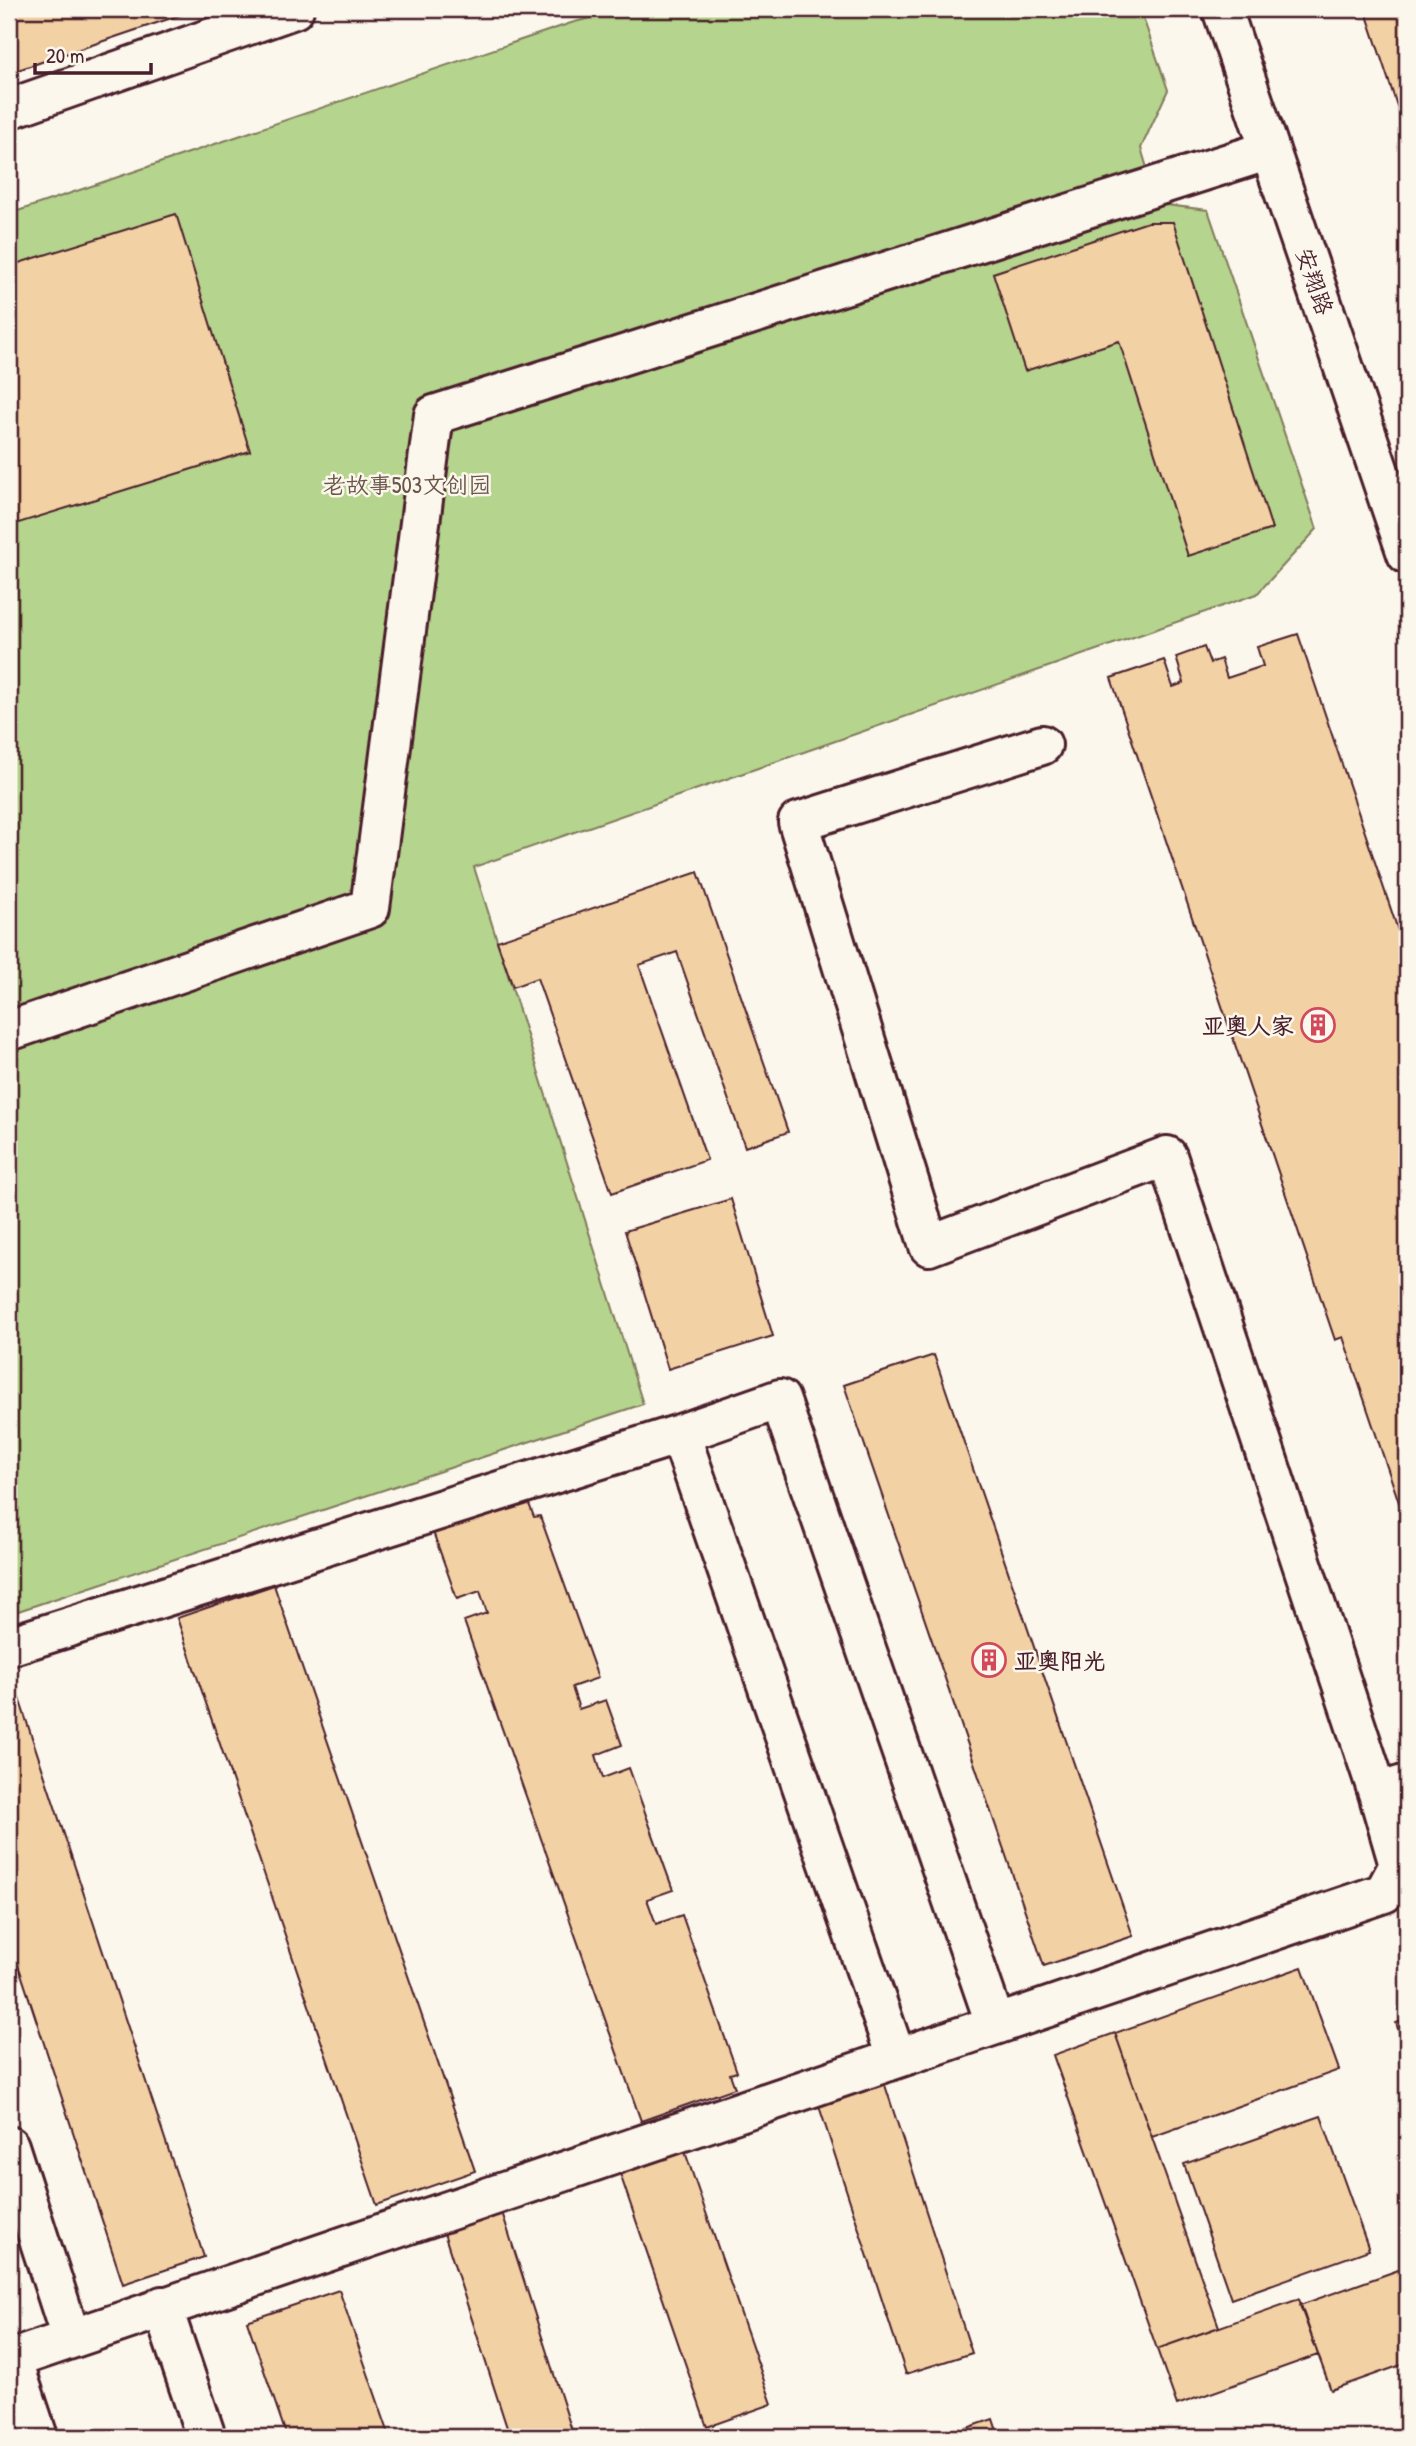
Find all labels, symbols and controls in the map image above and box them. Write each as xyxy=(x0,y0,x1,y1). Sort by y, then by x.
scale bar xyxy=(35,32,150,76)
text: 20 m xyxy=(46,41,84,70)
street label: 安翔路 xyxy=(1289,243,1341,319)
park label: 老故事503文创园 xyxy=(323,469,491,500)
building icon: 亚奥人家 xyxy=(1299,1006,1337,1044)
place label: 亚奥人家 xyxy=(1202,1010,1294,1041)
building icon: 亚奥阳光 xyxy=(970,1641,1008,1679)
place label: 亚奥阳光 xyxy=(1014,1645,1106,1676)

